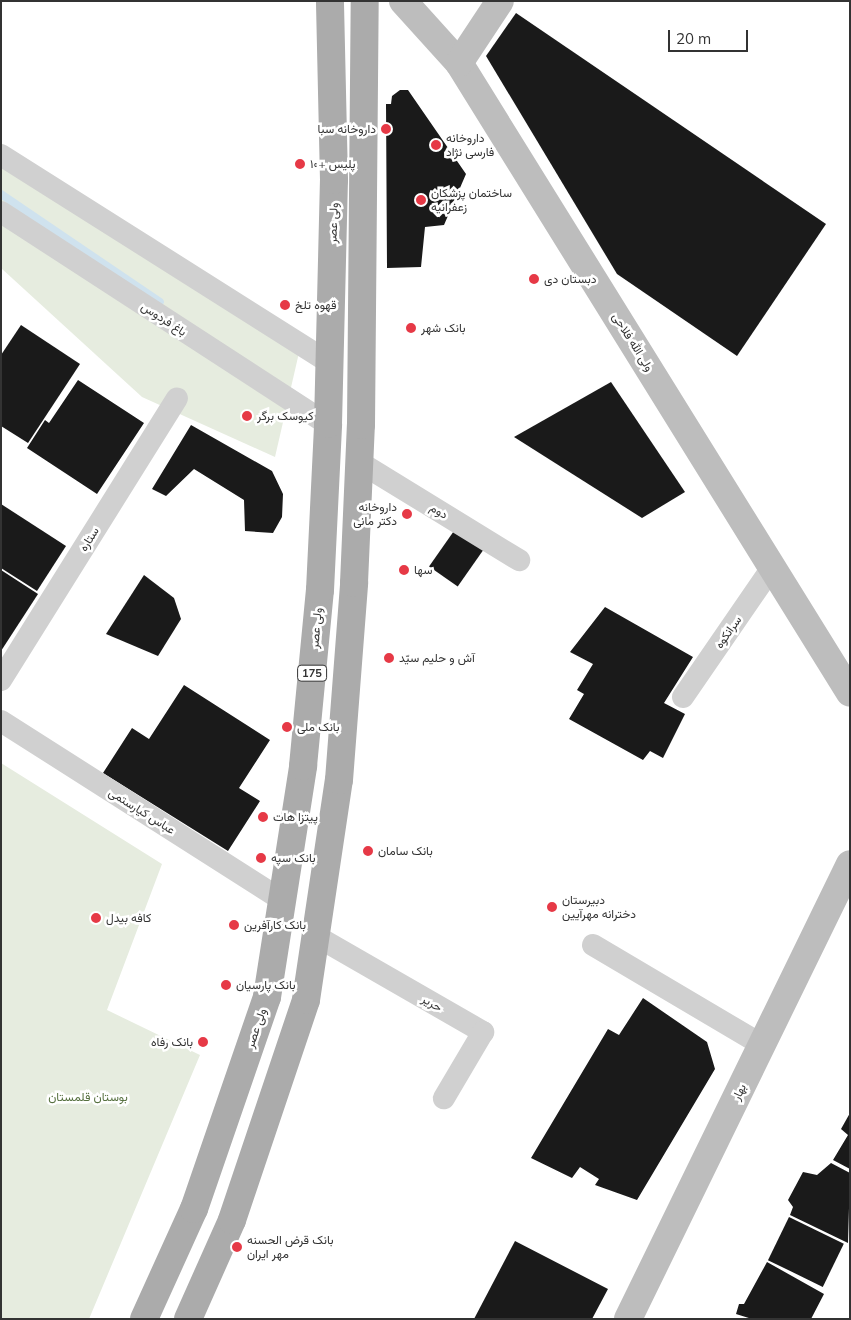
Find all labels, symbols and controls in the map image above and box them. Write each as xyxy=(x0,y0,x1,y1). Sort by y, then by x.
scale bar xyxy=(671,20,751,52)
text: 20 m xyxy=(676,29,711,48)
place label: داروخانه سبا xyxy=(317,122,376,136)
marker: داروخانه سبا xyxy=(380,123,392,135)
place label: داروخانه فارسی نژاد xyxy=(446,131,494,159)
marker: داروخانه فارسی نژاد xyxy=(430,139,442,151)
place label: پلیس +۱۰ xyxy=(310,157,356,171)
marker: پلیس +۱۰ xyxy=(294,158,306,170)
place label: ساختمان پزشکان زعفرانیه xyxy=(431,186,512,214)
marker: ساختمان پزشکان زعفرانیه xyxy=(415,194,427,206)
street label: ولی عصر xyxy=(325,202,341,244)
place label: دبستان دی xyxy=(544,272,597,286)
marker: دبستان دی xyxy=(528,273,540,285)
place label: قهوه تلخ xyxy=(295,298,337,312)
street label: باغ فردوس xyxy=(139,299,189,339)
marker: قهوه تلخ xyxy=(279,299,291,311)
street label: ولی‌ الله فلاحی xyxy=(609,310,657,374)
place label: بانک شهر xyxy=(421,321,466,335)
marker: بانک شهر xyxy=(405,322,417,334)
place label: کیوسک برگر xyxy=(257,409,314,423)
marker: کیوسک برگر xyxy=(241,410,253,422)
place label: داروخانه دکتر مانی xyxy=(353,500,397,528)
street label: دوم xyxy=(427,500,451,522)
marker: داروخانه دکتر مانی xyxy=(401,508,413,520)
street label: ستاره xyxy=(76,524,102,554)
place label: سها xyxy=(414,563,433,577)
marker: سها xyxy=(398,564,410,576)
street label: ولی عصر xyxy=(307,607,325,649)
street label: سرانکوه xyxy=(712,613,744,651)
place label: آش و حلیم سیّد xyxy=(399,651,475,665)
marker: آش و حلیم سیّد xyxy=(383,652,395,664)
road number: 175 xyxy=(297,664,327,681)
place label: بانک ملی xyxy=(297,720,340,734)
marker: بانک ملی xyxy=(281,721,293,733)
street label: عباس کیارستمی xyxy=(106,785,178,837)
place label: پیتزا هات xyxy=(273,810,318,824)
marker: پیتزا هات xyxy=(257,811,269,823)
place label: بانک سامان xyxy=(378,844,433,858)
marker: بانک سامان xyxy=(362,845,374,857)
place label: بانک سپه xyxy=(271,851,316,865)
marker: بانک سپه xyxy=(255,852,267,864)
place label: دبیرستان دخترانه مهرآیین xyxy=(562,893,636,921)
marker: دبیرستان دخترانه مهرآیین xyxy=(546,901,558,913)
place label: کافه بیدل xyxy=(106,911,151,925)
marker: کافه بیدل xyxy=(90,912,102,924)
place label: بانک کارآفرین xyxy=(244,918,306,932)
marker: بانک کارآفرین xyxy=(228,919,240,931)
place label: بانک پارسیان xyxy=(236,978,296,992)
marker: بانک پارسیان xyxy=(220,979,232,991)
street label: حریر xyxy=(419,991,445,1015)
street label: ولی عصر xyxy=(243,1006,269,1050)
place label: بانک رفاه xyxy=(151,1035,193,1049)
marker: بانک رفاه xyxy=(197,1036,209,1048)
street label: بهار xyxy=(729,1081,749,1103)
park label: بوستان قلمستان xyxy=(48,1090,128,1104)
place label: بانک قرض الحسنه مهر ایران xyxy=(247,1233,334,1261)
marker: بانک قرض الحسنه مهر ایران xyxy=(231,1241,243,1253)

